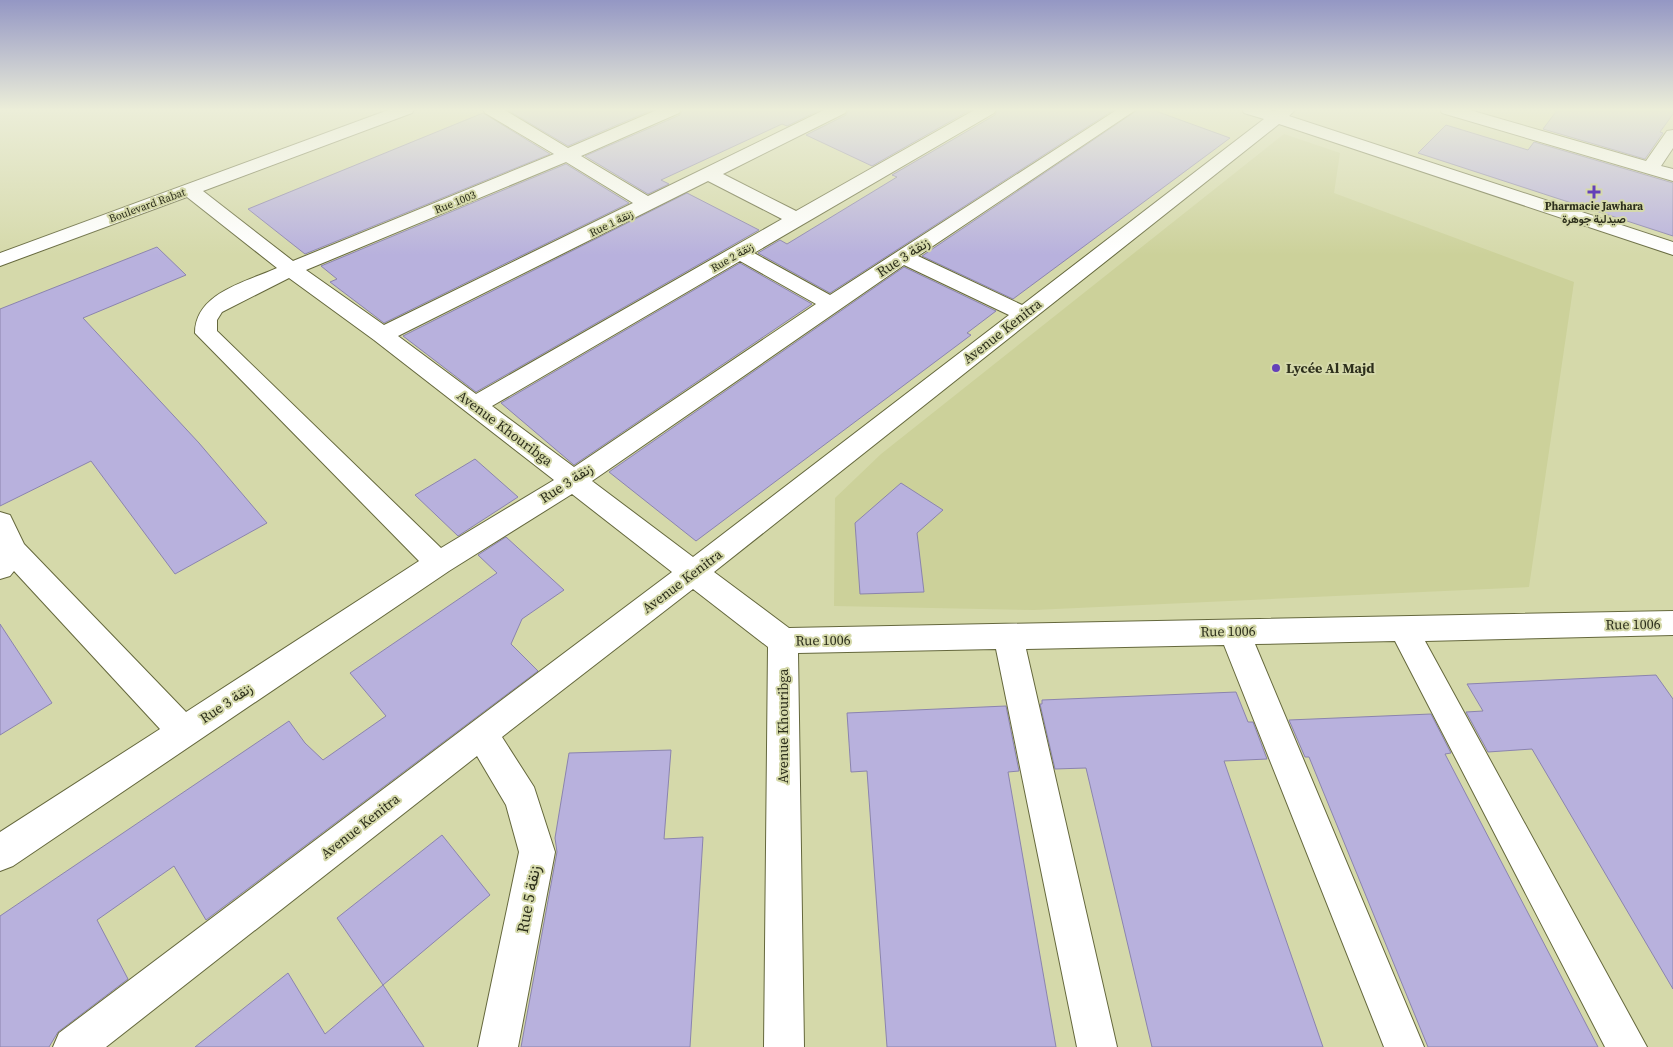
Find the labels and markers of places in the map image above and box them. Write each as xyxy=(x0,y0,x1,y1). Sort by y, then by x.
marker: Pharmacie Jawhara صيدلية جوهرة xyxy=(1588,186,1600,198)
place label: Pharmacie Jawhara صيدلية جوهرة xyxy=(1545,199,1643,227)
place label: Lycée Al Majd xyxy=(1286,358,1375,378)
marker: Lycée Al Majd xyxy=(1270,362,1282,374)

